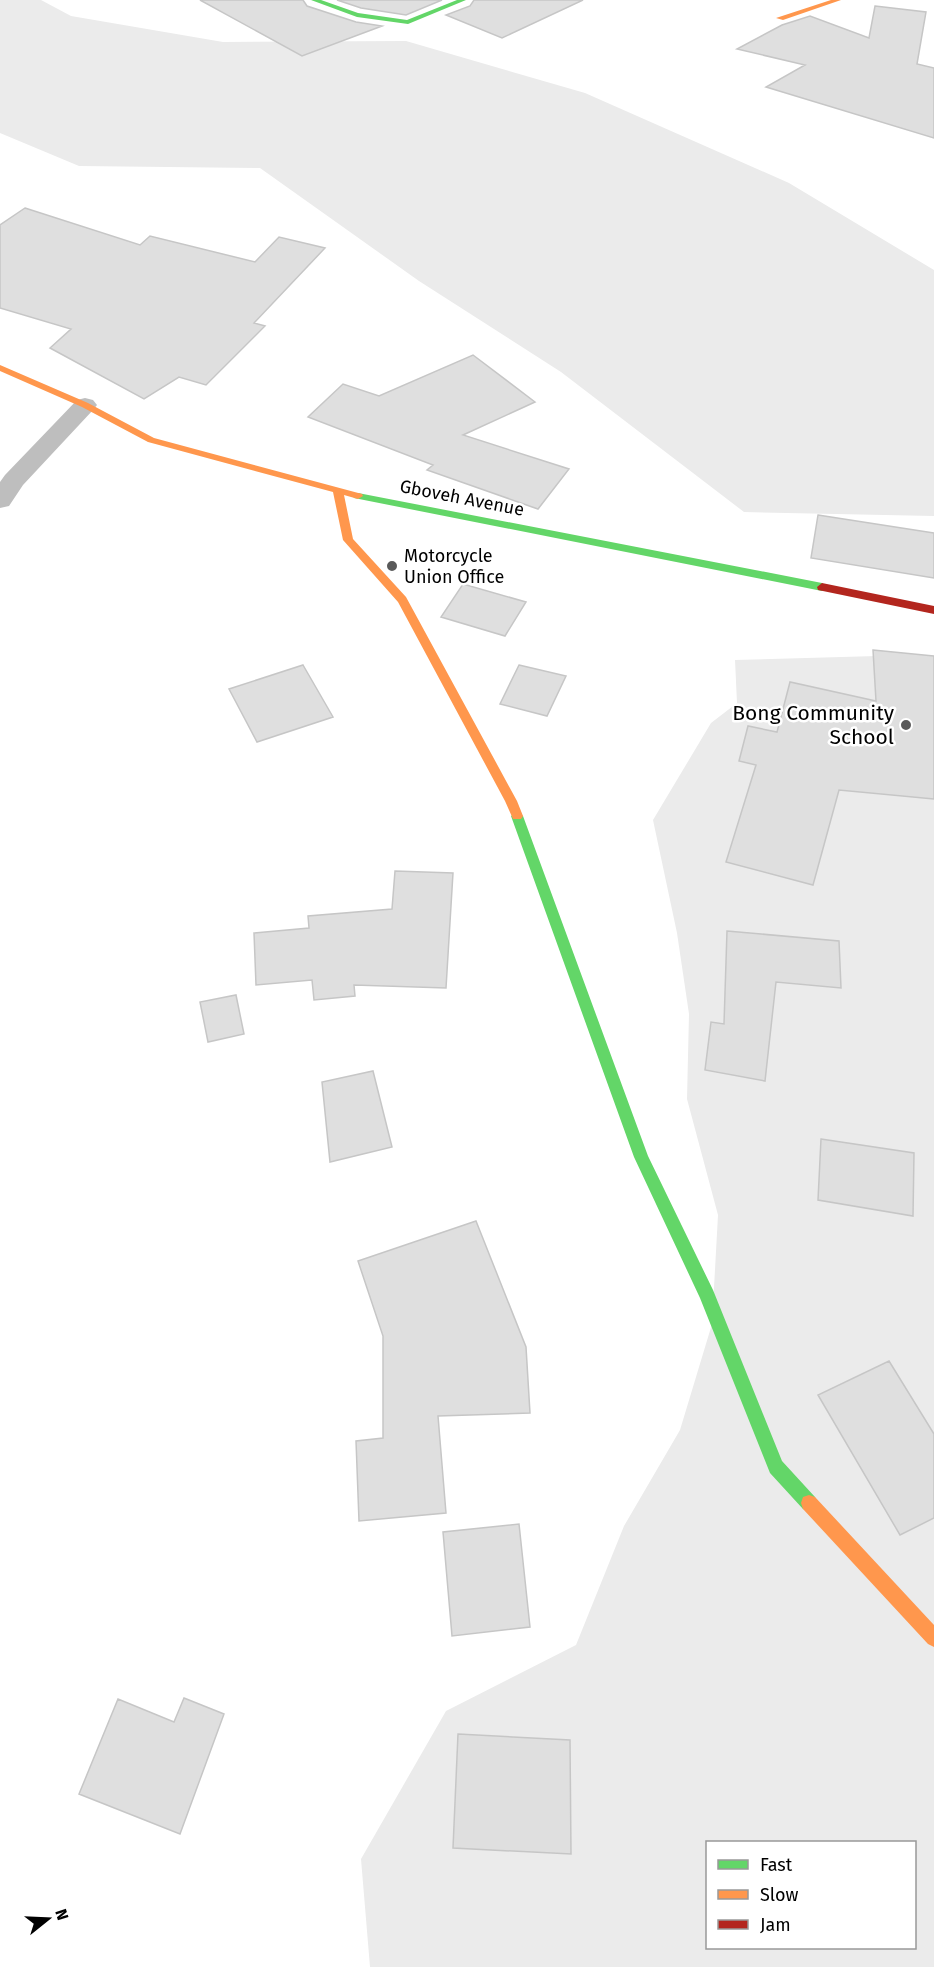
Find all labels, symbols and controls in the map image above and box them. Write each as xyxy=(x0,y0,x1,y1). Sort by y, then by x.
street label: Gboveh Avenue xyxy=(398,475,526,521)
place label: Motorcycle Union Office xyxy=(404,545,504,588)
marker: Motorcycle Union Office xyxy=(385,559,399,573)
place label: Bong Community School xyxy=(732,700,895,750)
marker: Bong Community School xyxy=(899,718,913,732)
legend xyxy=(706,1841,916,1949)
text: Fast xyxy=(760,1854,793,1876)
text: Slow xyxy=(760,1884,799,1906)
north arrow xyxy=(18,1889,78,1949)
text: N xyxy=(51,1907,72,1922)
text: Jam xyxy=(760,1914,791,1936)

